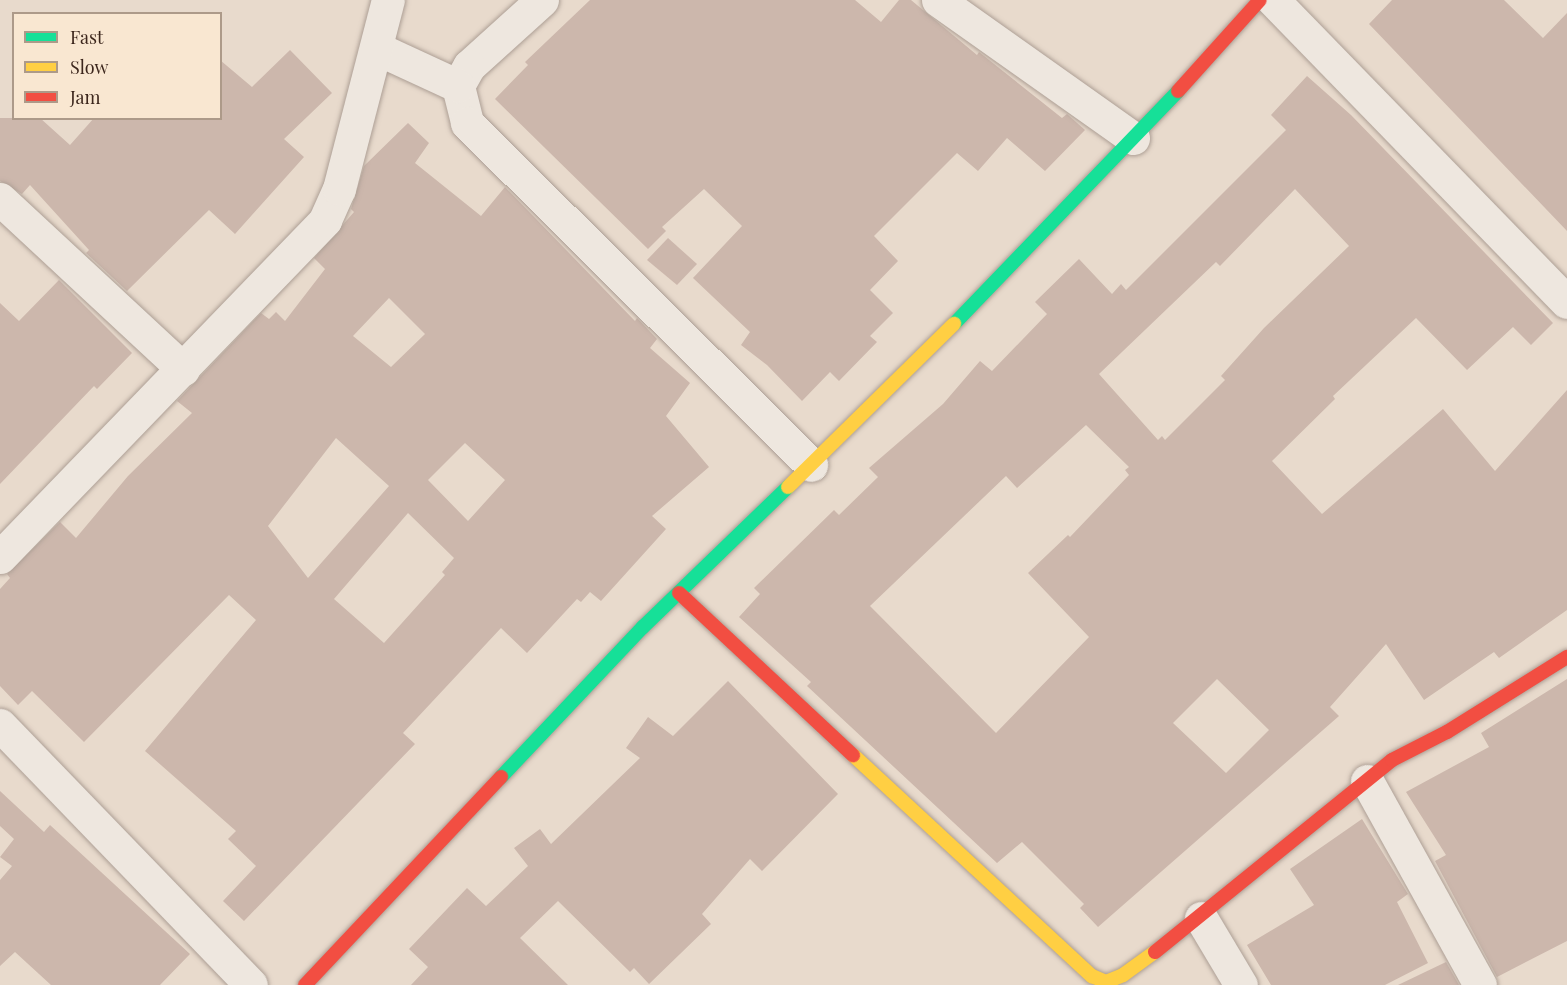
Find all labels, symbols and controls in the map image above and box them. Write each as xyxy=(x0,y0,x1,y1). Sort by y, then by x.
legend xyxy=(12,12,222,120)
text: Fast xyxy=(70,25,103,49)
text: Slow xyxy=(70,55,108,79)
text: Jam xyxy=(70,85,100,109)

